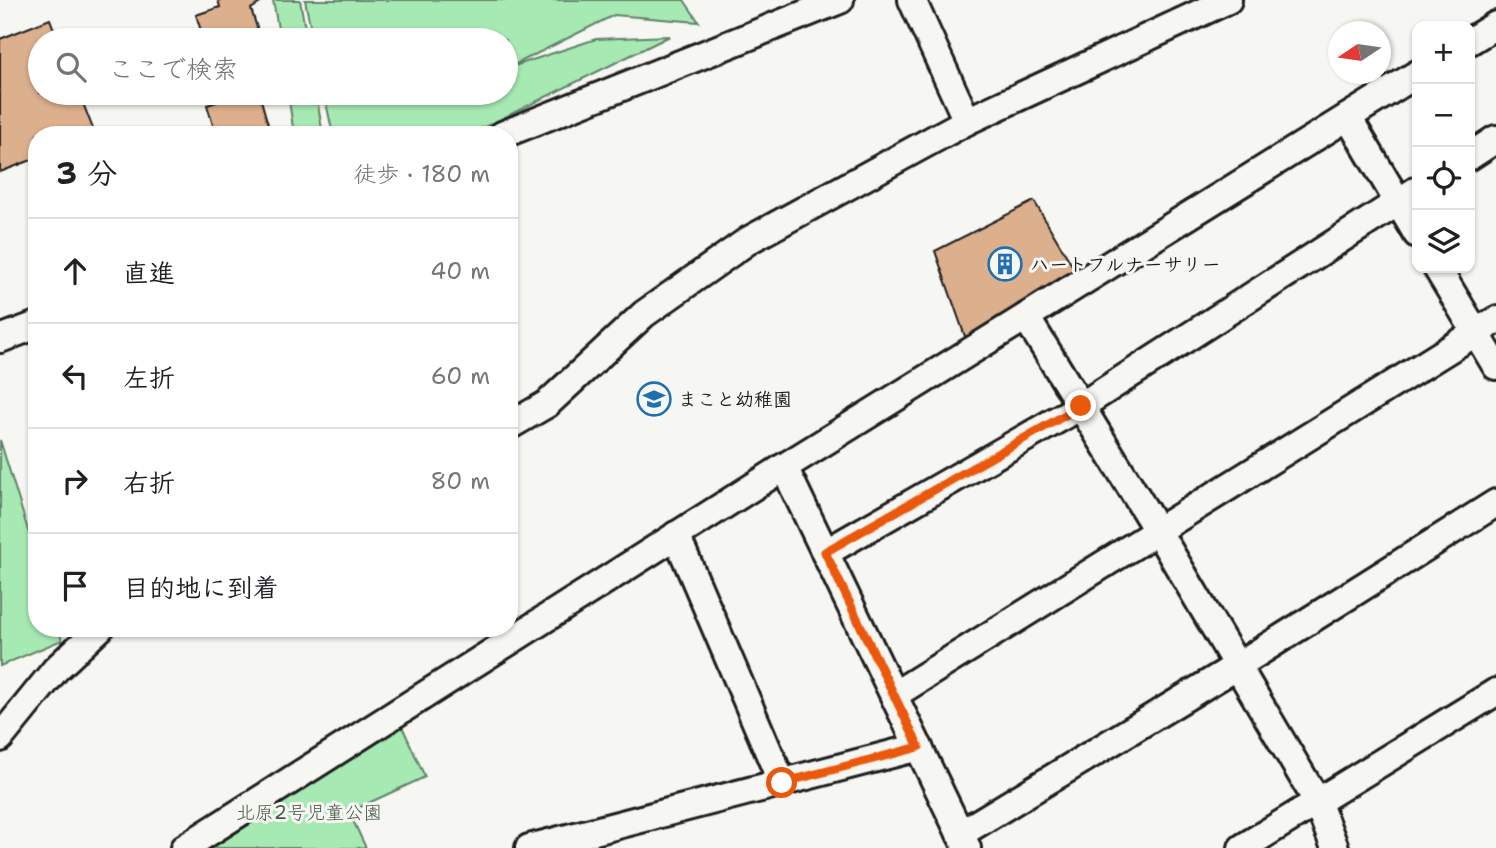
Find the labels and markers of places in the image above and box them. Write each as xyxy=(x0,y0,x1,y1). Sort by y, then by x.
building icon: ハートフルナーサリー xyxy=(986,245,1024,283)
place label: ハートフルナーサリー xyxy=(1030,252,1220,277)
school or university icon: まこと幼稚園 xyxy=(635,380,673,418)
place label: まこと幼稚園 xyxy=(678,387,792,412)

